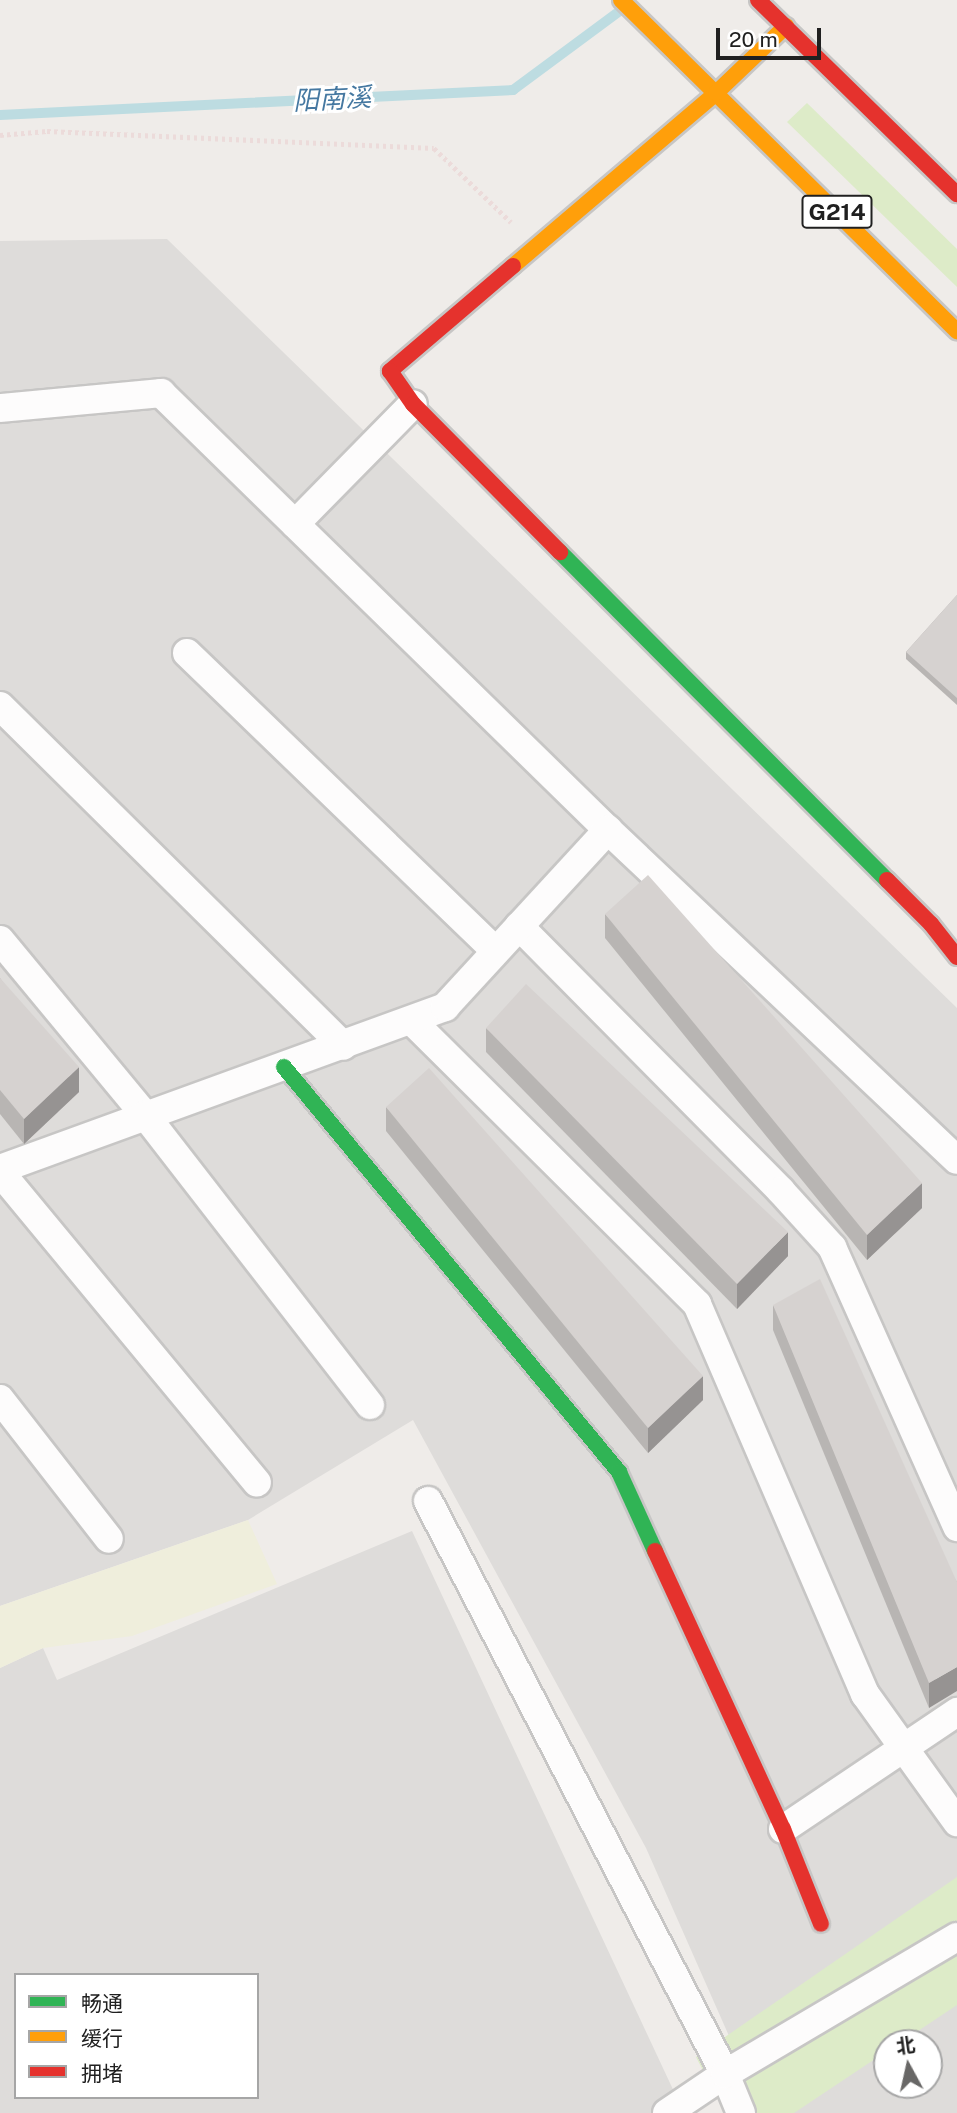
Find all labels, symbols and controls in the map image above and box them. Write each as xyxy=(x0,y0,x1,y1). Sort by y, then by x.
scale bar xyxy=(719,14,824,58)
text: 20 m xyxy=(729,27,778,52)
water label: 阳南溪 xyxy=(292,81,372,117)
road number: G214 xyxy=(800,192,874,232)
legend xyxy=(14,1973,259,2099)
text: 畅通 xyxy=(81,1991,123,2016)
text: 缓行 xyxy=(81,2026,123,2051)
north arrow xyxy=(873,2029,943,2099)
text: 北 xyxy=(894,2033,916,2057)
text: 拥堵 xyxy=(81,2061,123,2086)

